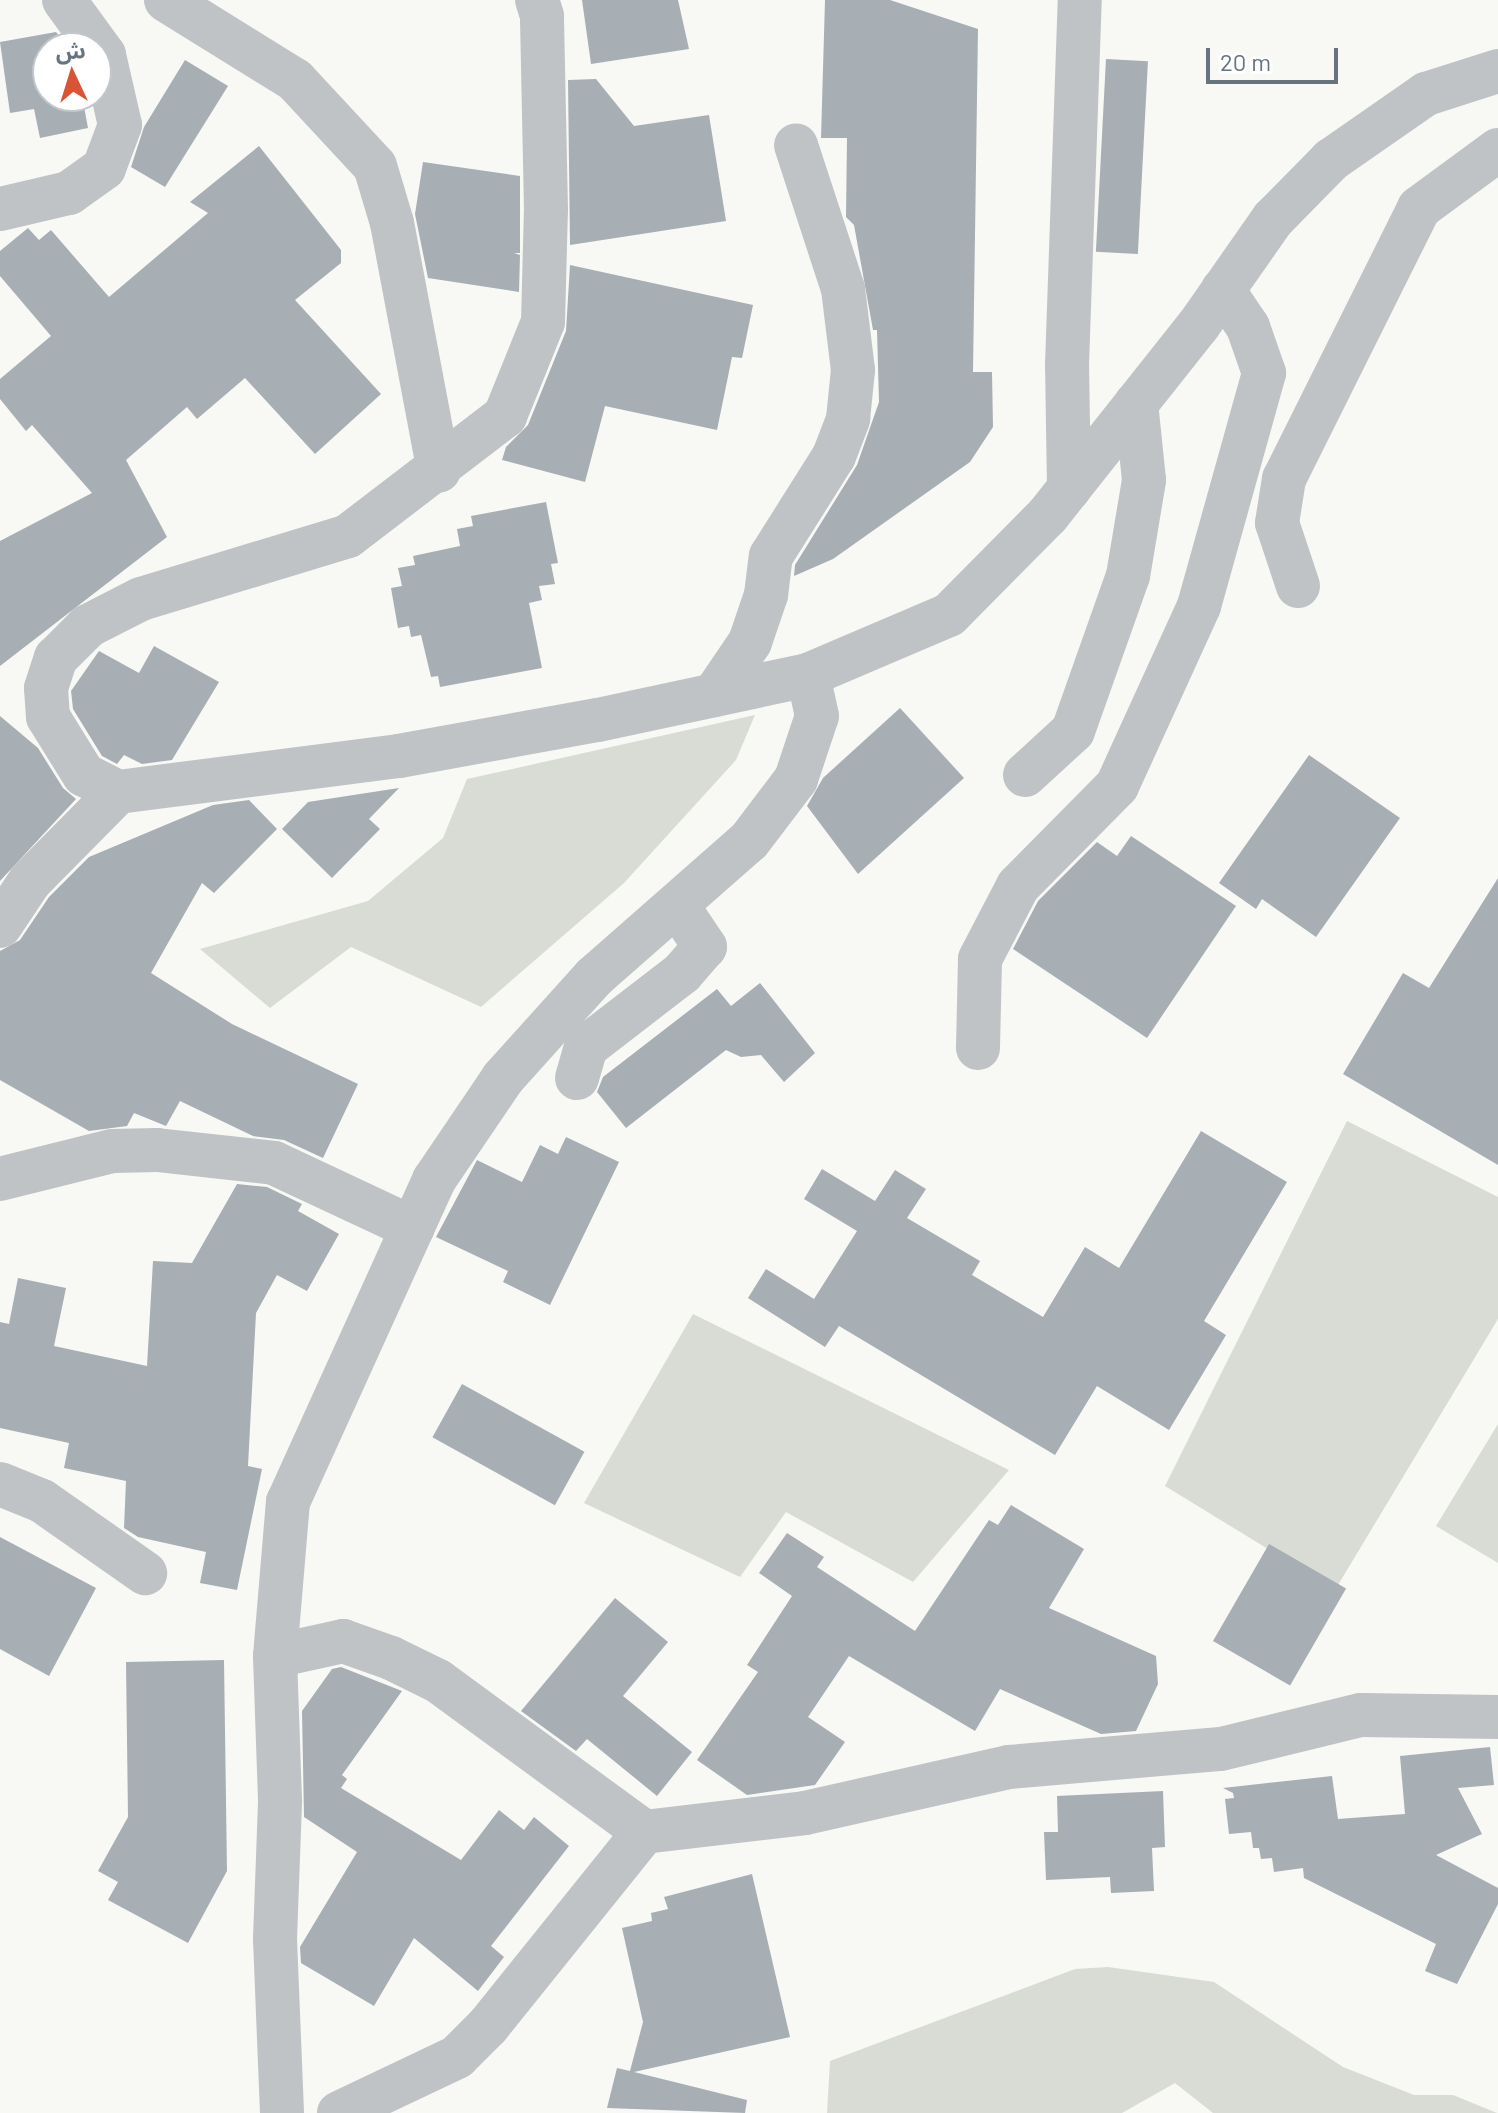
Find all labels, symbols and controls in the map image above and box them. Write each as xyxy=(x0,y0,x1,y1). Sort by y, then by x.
north arrow xyxy=(32,32,112,112)
scale bar xyxy=(1210,32,1342,82)
text: ش xyxy=(55,36,86,64)
text: 20 m xyxy=(1220,47,1271,76)

